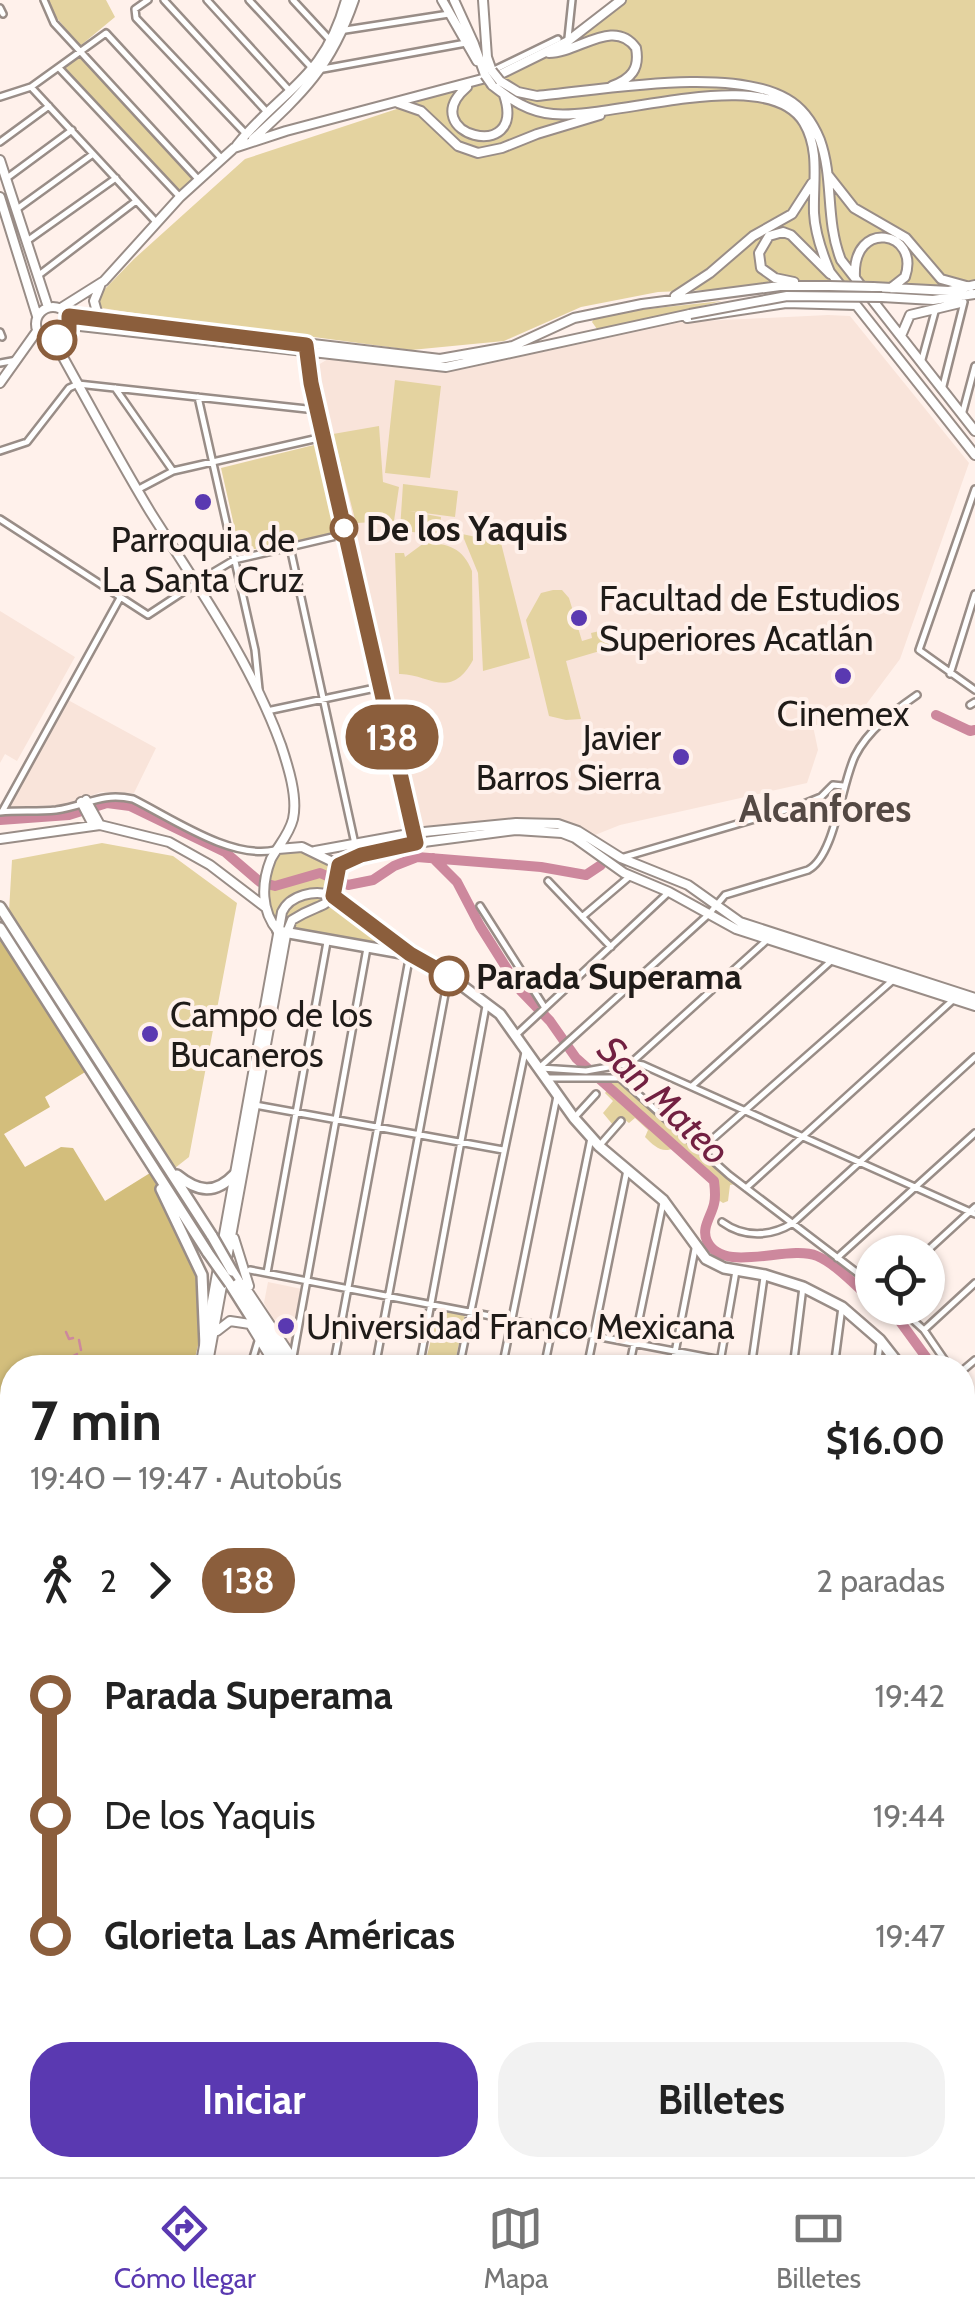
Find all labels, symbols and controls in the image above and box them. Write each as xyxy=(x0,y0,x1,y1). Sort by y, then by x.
unlabelled marker xyxy=(38,321,76,359)
marker: Parroquia de La Santa Cruz xyxy=(192,491,214,513)
place label: De los Yaquis xyxy=(366,507,568,550)
marker: De los Yaquis xyxy=(331,515,357,541)
place label: Parroquia de La Santa Cruz xyxy=(102,518,304,601)
place label: Facultad de Estudios Superiores Acatlán xyxy=(599,577,900,660)
marker: Facultad de Estudios Superiores Acatlán xyxy=(568,607,590,629)
marker: Cinemex xyxy=(832,665,854,687)
place label: Cinemex xyxy=(777,692,910,735)
line badge: 138 xyxy=(334,704,450,770)
text: 138 xyxy=(366,716,418,759)
place label: Javier Barros Sierra xyxy=(476,716,661,799)
marker: Javier Barros Sierra xyxy=(670,746,692,768)
district label: Alcanfores xyxy=(739,785,911,832)
place label: Parada Superama xyxy=(476,955,743,998)
marker: Parada Superama xyxy=(430,957,468,995)
place label: Campo de los Bucaneros xyxy=(170,993,373,1076)
marker: Campo de los Bucaneros xyxy=(139,1023,161,1045)
water label: San Mateo xyxy=(588,1026,740,1174)
map controls xyxy=(855,1235,945,1325)
button: locate xyxy=(855,1235,945,1325)
place label: Universidad Franco Mexicana xyxy=(306,1305,735,1348)
marker: Universidad Franco Mexicana xyxy=(275,1315,297,1337)
text: 7 min xyxy=(30,1387,162,1454)
text: $16.00 xyxy=(826,1417,945,1464)
text: 19:40 – 19:47 · Autobús xyxy=(30,1458,342,1497)
icon: walk xyxy=(30,1553,85,1608)
icon: forward xyxy=(132,1553,187,1608)
text: 138 xyxy=(222,1559,275,1602)
text: 2 xyxy=(100,1561,117,1600)
text: 2 paradas xyxy=(816,1561,945,1600)
text: Parada Superama xyxy=(104,1672,393,1719)
text: 19:42 xyxy=(874,1676,945,1715)
text: De los Yaquis xyxy=(104,1792,315,1839)
text: 19:44 xyxy=(873,1796,945,1835)
text: Glorieta Las Américas xyxy=(104,1912,455,1959)
text: 19:47 xyxy=(875,1916,945,1955)
button: Iniciar xyxy=(30,2042,478,2157)
button: Billetes xyxy=(498,2042,945,2157)
tab: Cómo llegar xyxy=(114,2201,256,2295)
tab: Mapa xyxy=(483,2201,549,2295)
tab: Billetes xyxy=(776,2201,861,2295)

